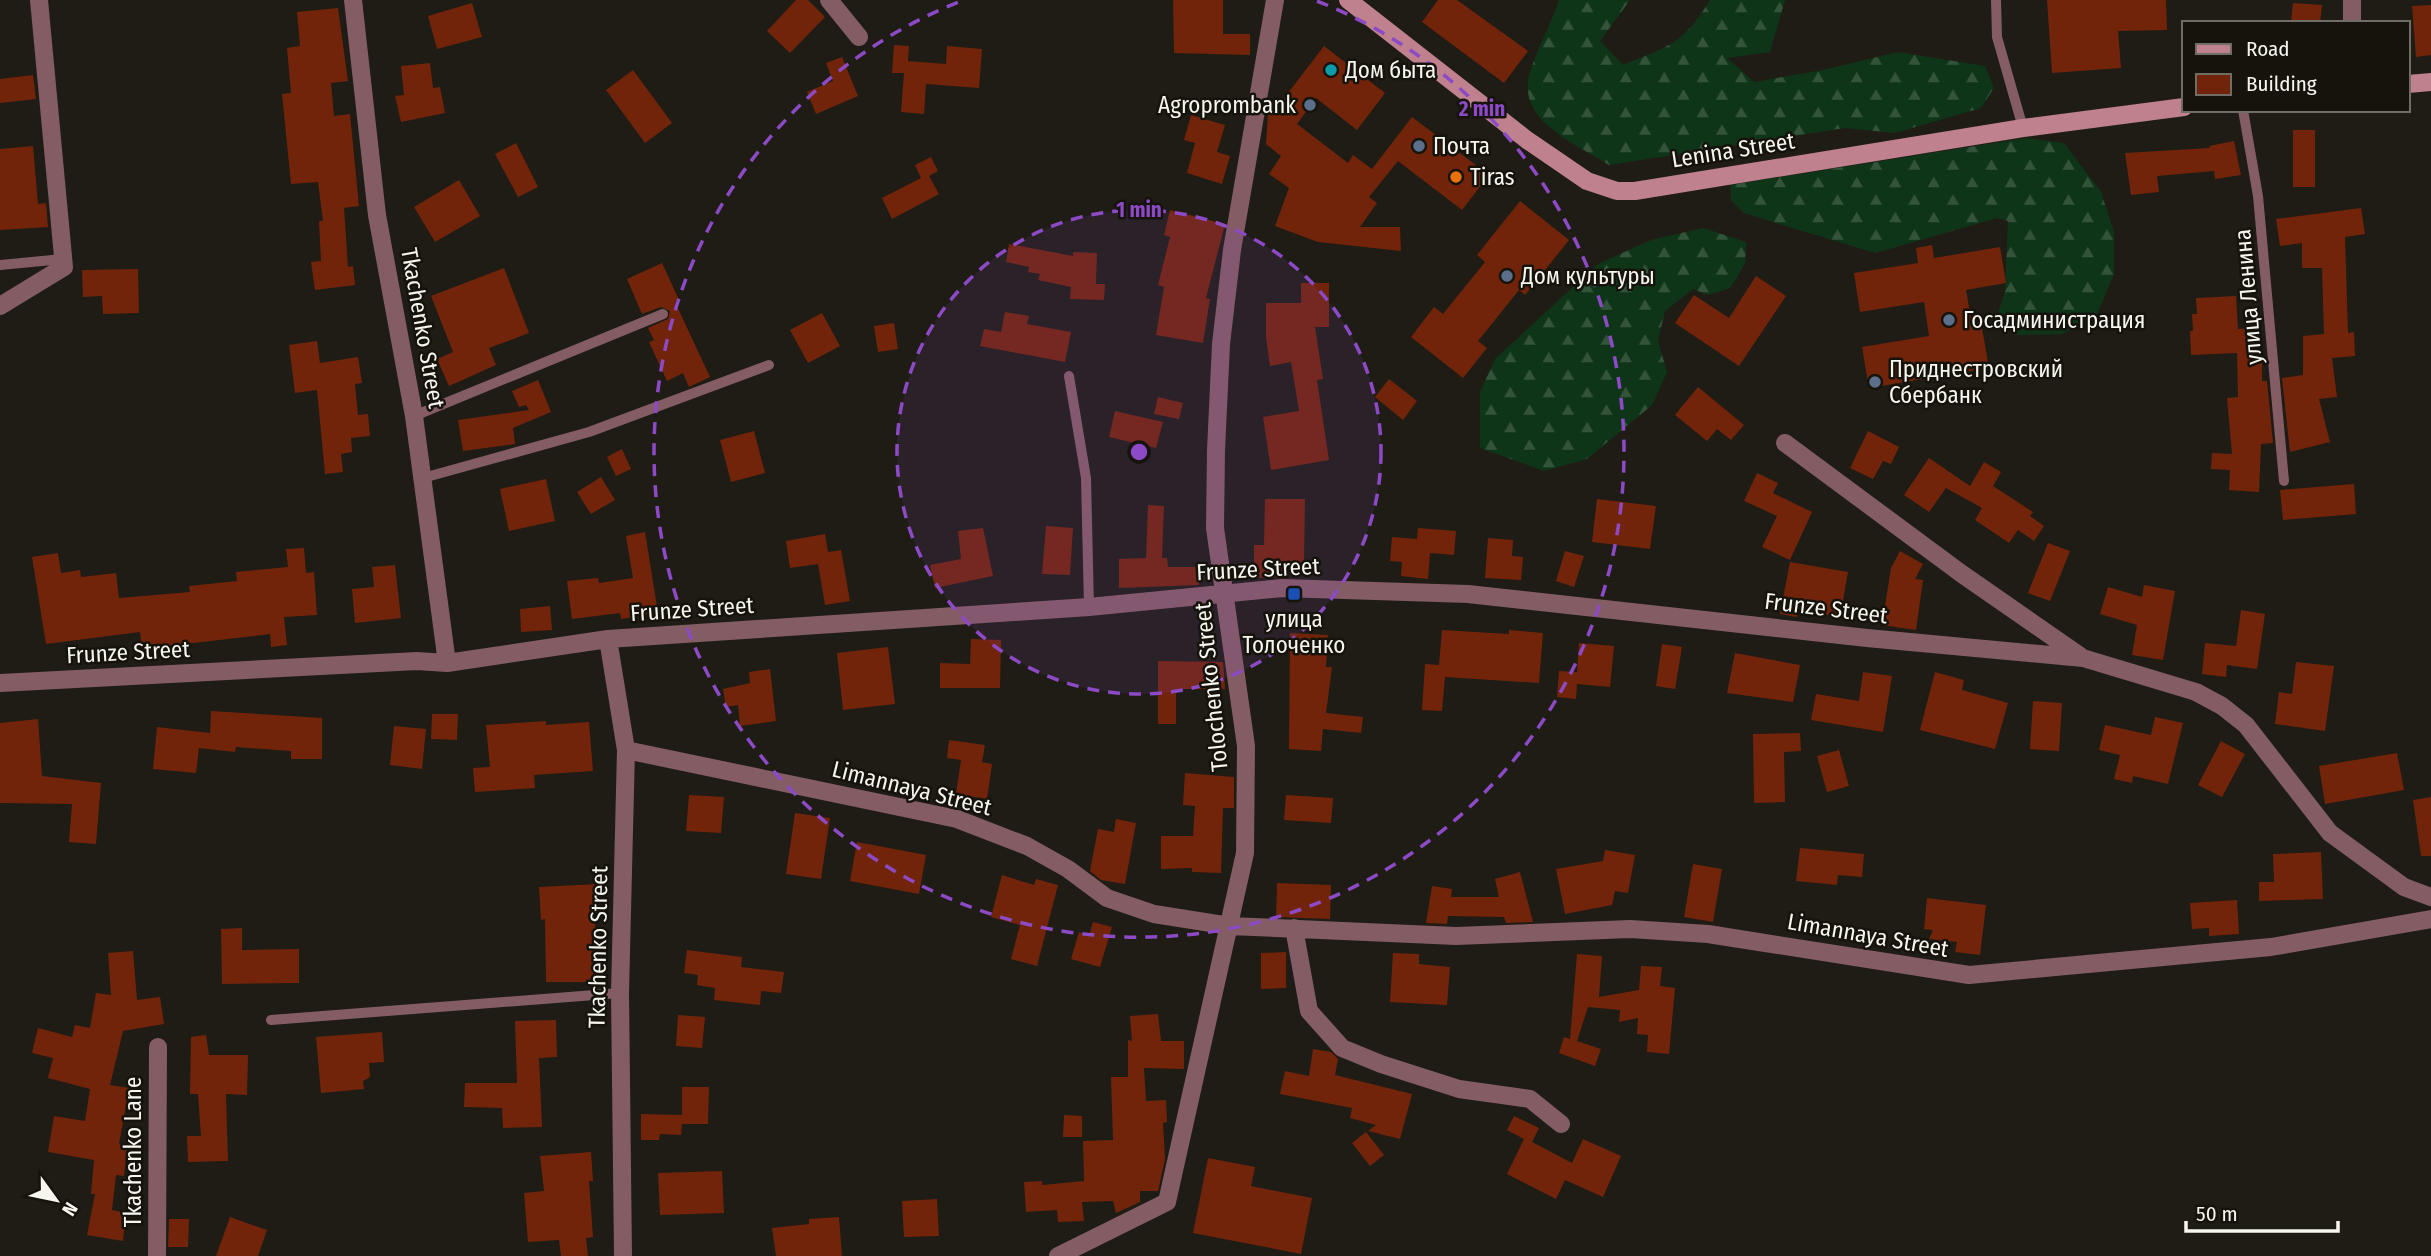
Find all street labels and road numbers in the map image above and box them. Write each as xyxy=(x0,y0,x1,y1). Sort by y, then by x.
street label: Lenina Street xyxy=(1669,126,1797,174)
street label: улица Ленина xyxy=(2228,228,2268,366)
street label: Tkachenko Street xyxy=(395,246,451,411)
street label: Frunze Street xyxy=(1196,552,1321,586)
street label: Frunze Street xyxy=(1763,587,1890,629)
street label: Frunze Street xyxy=(629,591,755,627)
street label: Tolochenko Street xyxy=(1188,601,1234,773)
street label: Frunze Street xyxy=(66,635,191,669)
street label: Limannaya Street xyxy=(829,755,995,821)
street label: Tkachenko Street xyxy=(583,865,613,1028)
street label: Limannaya Street xyxy=(1785,907,1951,963)
street label: Tkachenko Lane xyxy=(119,1077,147,1227)

